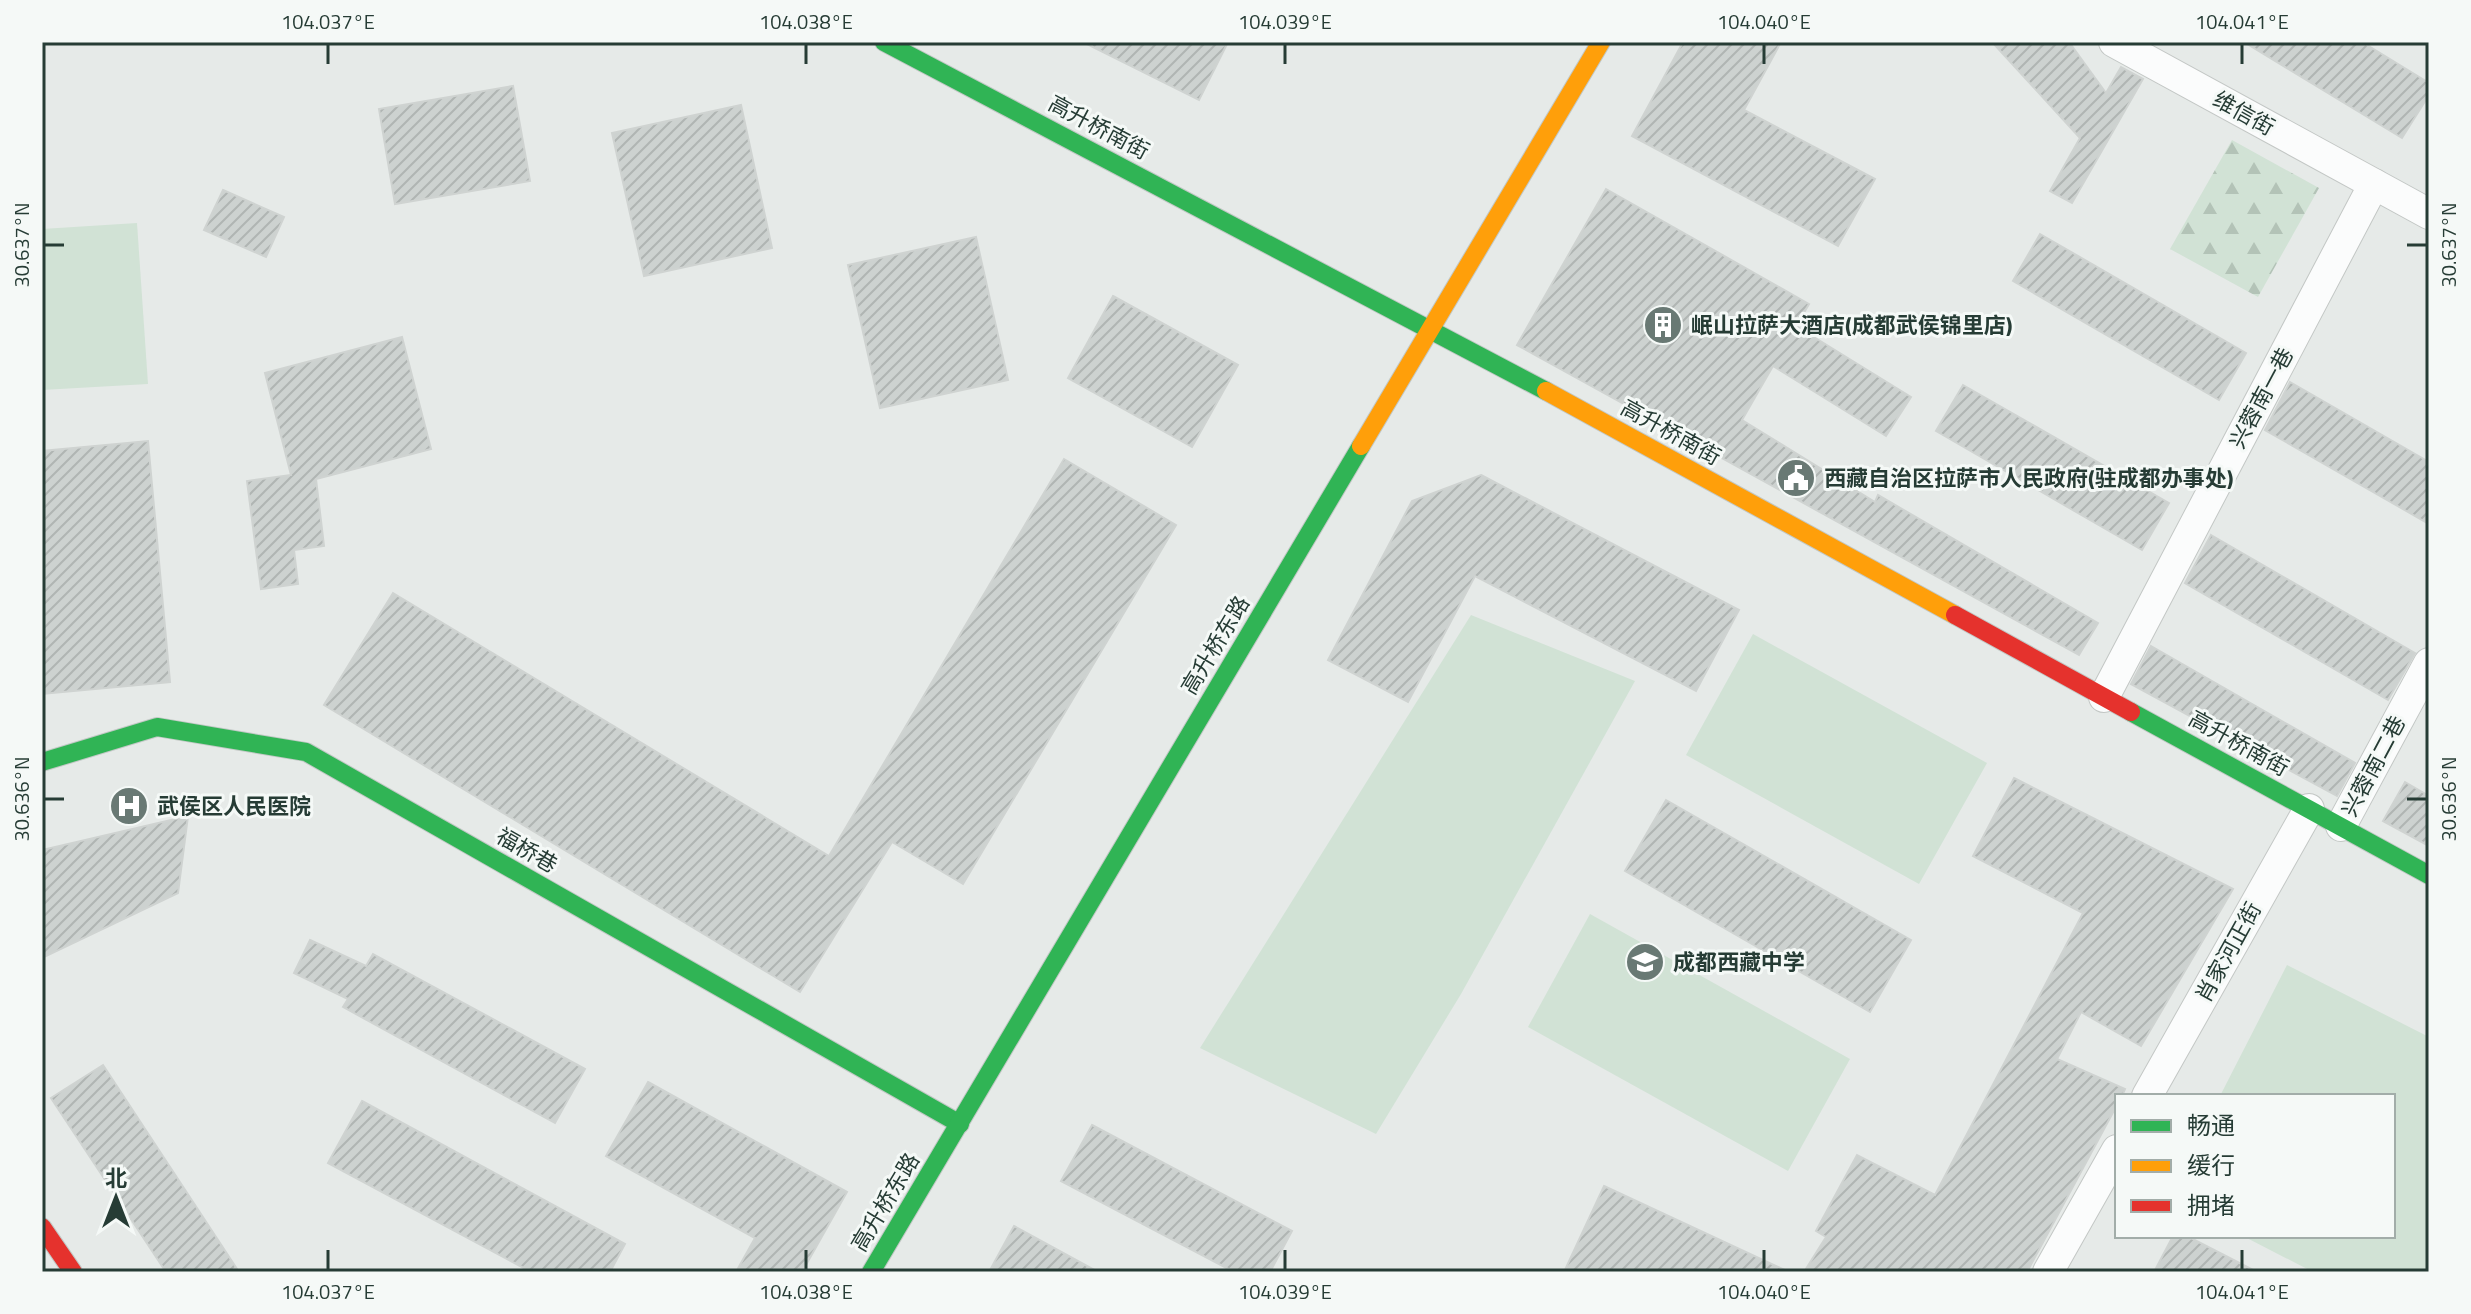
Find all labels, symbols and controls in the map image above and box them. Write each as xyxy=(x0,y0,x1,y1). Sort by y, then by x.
text: 104.037°E xyxy=(281,6,375,37)
text: 104.038°E xyxy=(759,6,853,37)
text: 104.039°E xyxy=(1238,6,1332,37)
text: 104.040°E xyxy=(1717,6,1811,37)
text: 104.041°E xyxy=(2195,6,2289,37)
street label: 维信街 xyxy=(2207,82,2281,144)
street label: 高升桥南街 xyxy=(1042,86,1156,168)
text: 30.637°N xyxy=(6,202,37,288)
text: 30.637°N xyxy=(2433,202,2464,288)
building icon: 岷山拉萨大酒店(成都武侯锦里店) xyxy=(1642,304,1684,346)
place label: 岷山拉萨大酒店(成都武侯锦里店) xyxy=(1691,308,2013,342)
street label: 兴蓉南一巷 xyxy=(2220,341,2302,455)
street label: 高升桥南街 xyxy=(1615,390,1727,474)
public building icon: 西藏自治区拉萨市人民政府(驻成都办事处) xyxy=(1775,457,1817,499)
place label: 西藏自治区拉萨市人民政府(驻成都办事处) xyxy=(1824,461,2234,495)
street label: 高升桥东路 xyxy=(1172,589,1258,701)
street label: 高升桥南街 xyxy=(2183,701,2295,785)
street label: 兴蓉南二巷 xyxy=(2332,709,2414,823)
text: 30.636°N xyxy=(6,756,37,842)
text: 30.636°N xyxy=(2433,756,2464,842)
hospital icon: 武侯区人民医院 xyxy=(108,785,150,827)
place label: 武侯区人民医院 xyxy=(157,789,311,823)
street label: 福桥巷 xyxy=(490,819,564,881)
street label: 肖家河正街 xyxy=(2186,896,2270,1008)
school or university icon: 成都西藏中学 xyxy=(1624,941,1666,983)
place label: 成都西藏中学 xyxy=(1673,945,1805,979)
legend xyxy=(2115,1094,2395,1238)
text: 畅通 xyxy=(2187,1107,2235,1143)
street label: 高升桥东路 xyxy=(842,1146,928,1258)
text: 缓行 xyxy=(2187,1147,2235,1183)
north arrow xyxy=(76,1158,156,1238)
text: 北 xyxy=(105,1161,127,1195)
text: 拥堵 xyxy=(2187,1187,2235,1223)
text: 104.037°E xyxy=(281,1276,375,1307)
text: 104.038°E xyxy=(759,1276,853,1307)
text: 104.039°E xyxy=(1238,1276,1332,1307)
text: 104.040°E xyxy=(1717,1276,1811,1307)
text: 104.041°E xyxy=(2195,1276,2289,1307)

